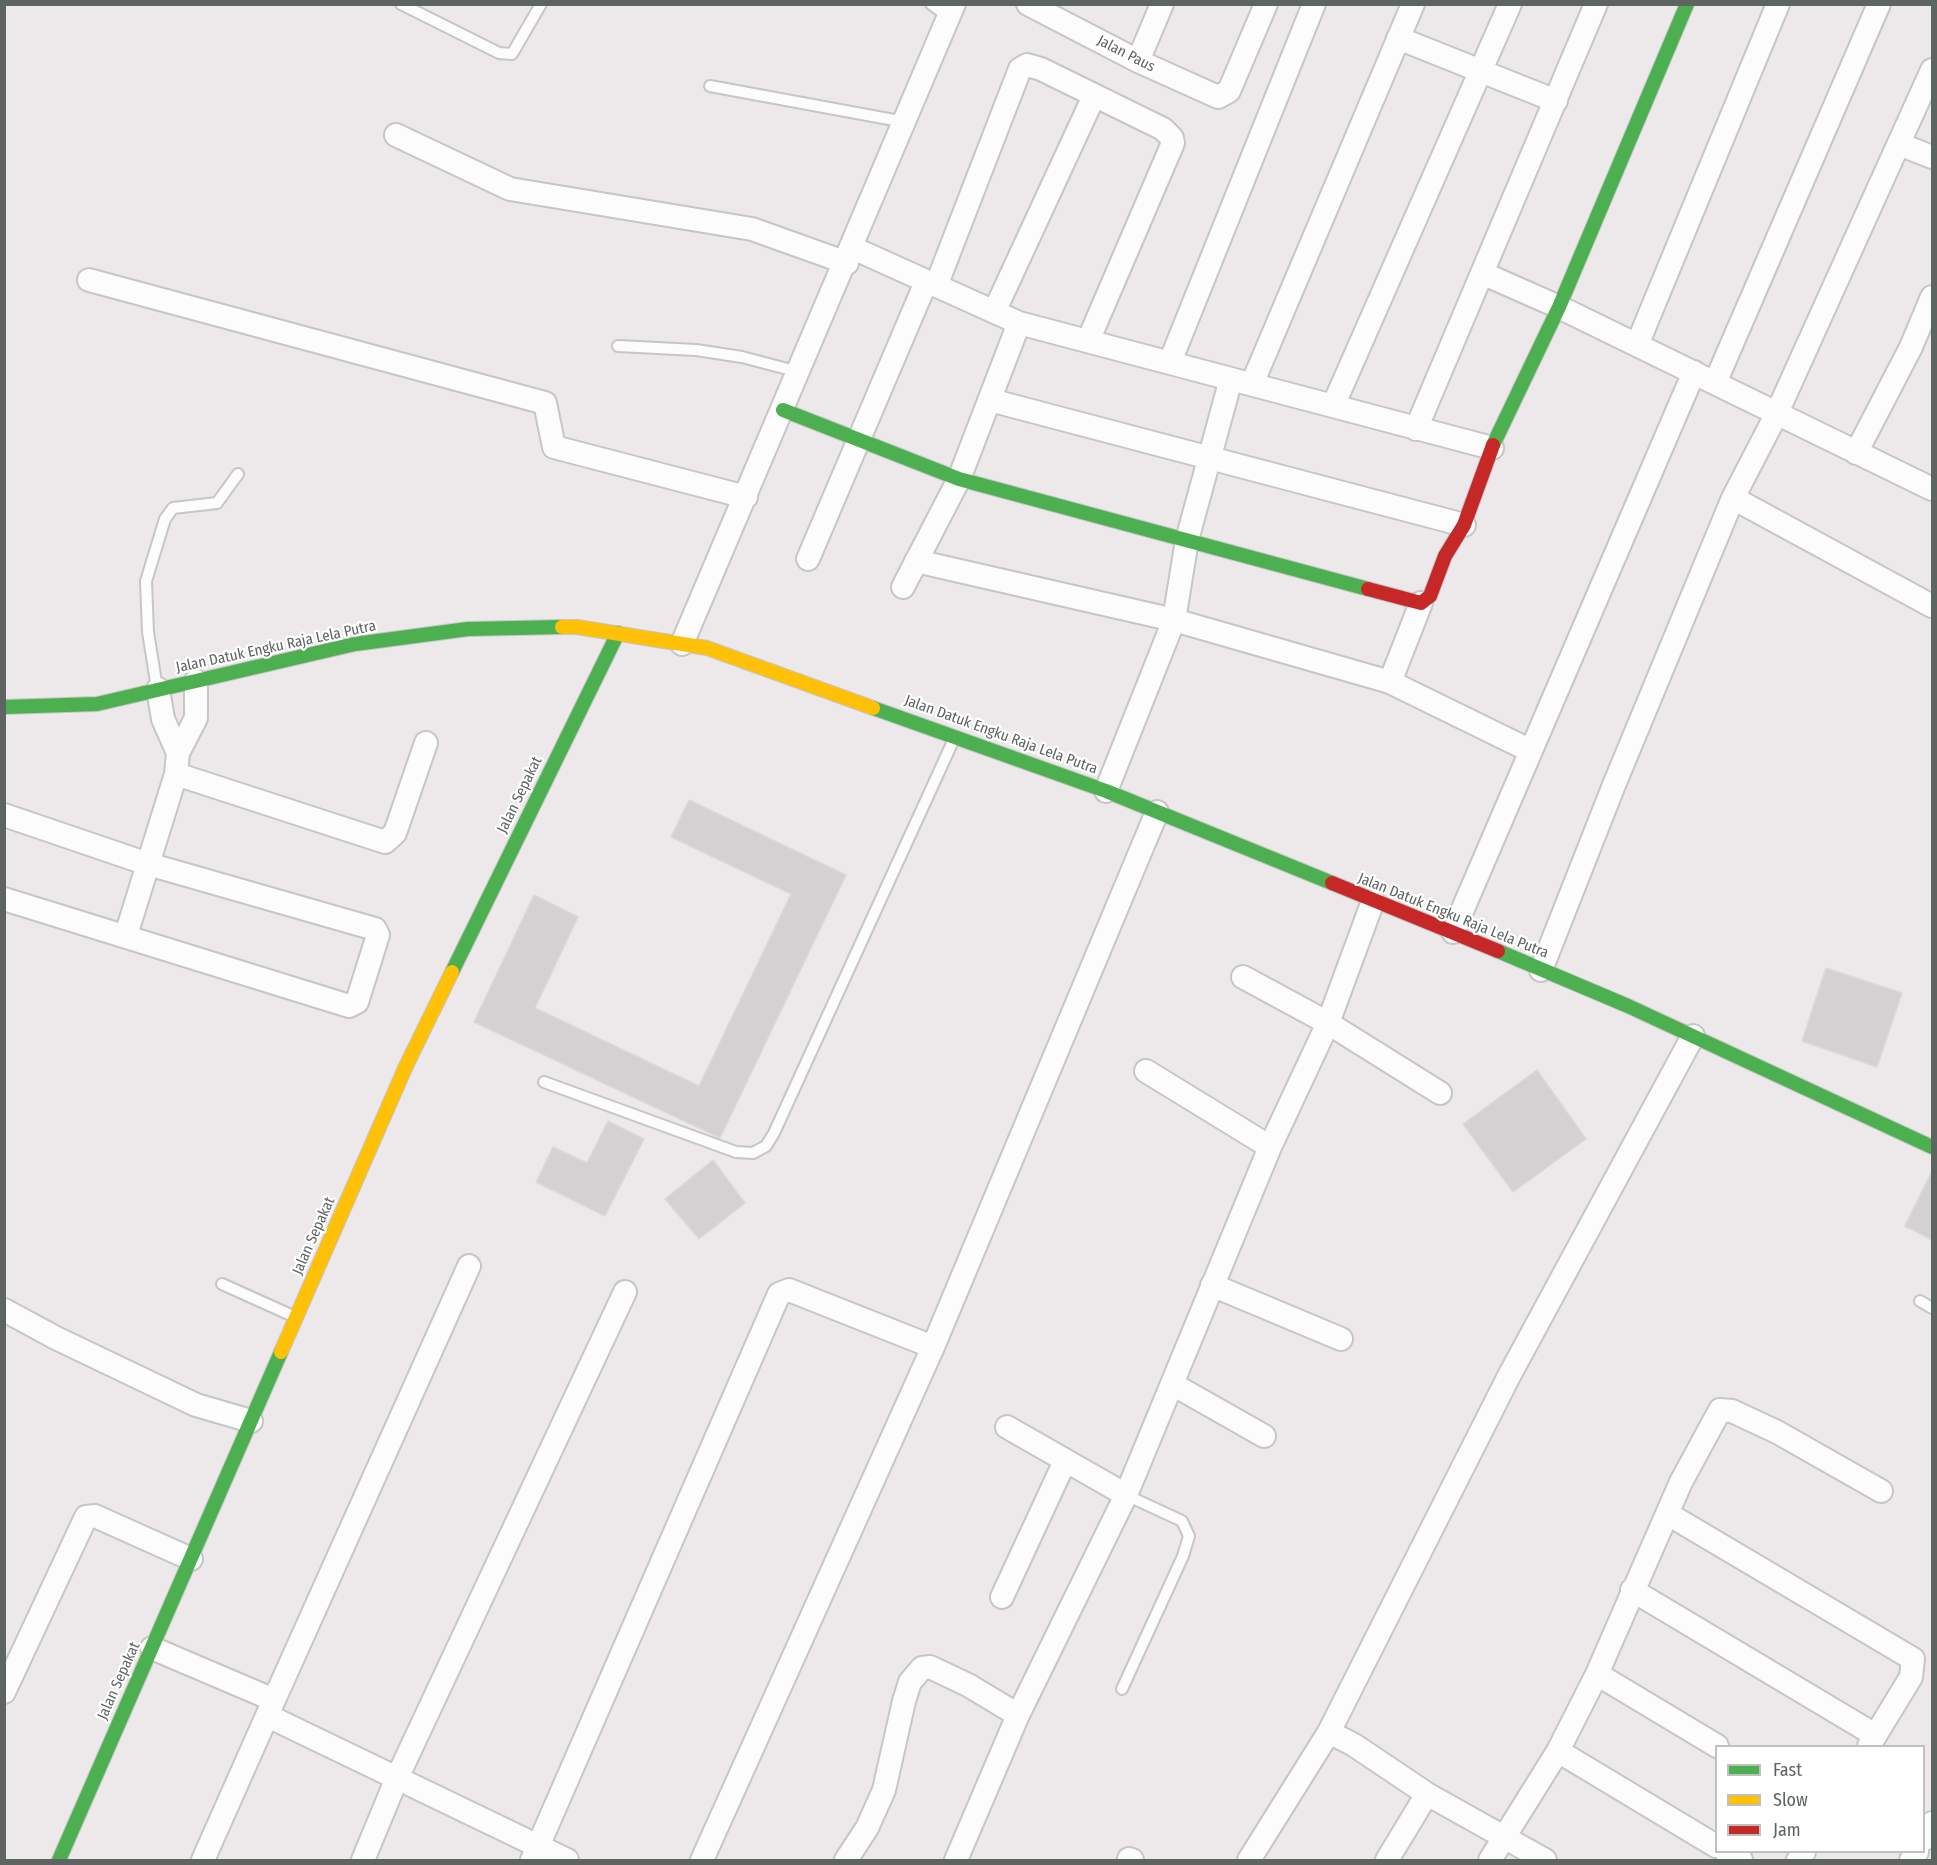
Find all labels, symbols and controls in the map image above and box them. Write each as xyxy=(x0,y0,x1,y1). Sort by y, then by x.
street label: Jalan Paus xyxy=(1094,32,1158,76)
street label: Jalan Datuk Engku Raja Lela Putra xyxy=(174,617,378,677)
street label: Jalan Datuk Engku Raja Lela Putra xyxy=(902,692,1100,778)
street label: Jalan Sepakat xyxy=(494,754,546,836)
street label: Jalan Datuk Engku Raja Lela Putra xyxy=(1355,869,1551,963)
street label: Jalan Sepakat xyxy=(289,1194,339,1278)
street label: Jalan Sepakat xyxy=(94,1639,144,1723)
legend xyxy=(1715,1745,1925,1853)
text: Fast xyxy=(1773,1759,1802,1781)
text: Slow xyxy=(1773,1789,1808,1811)
text: Jam xyxy=(1773,1819,1801,1841)

